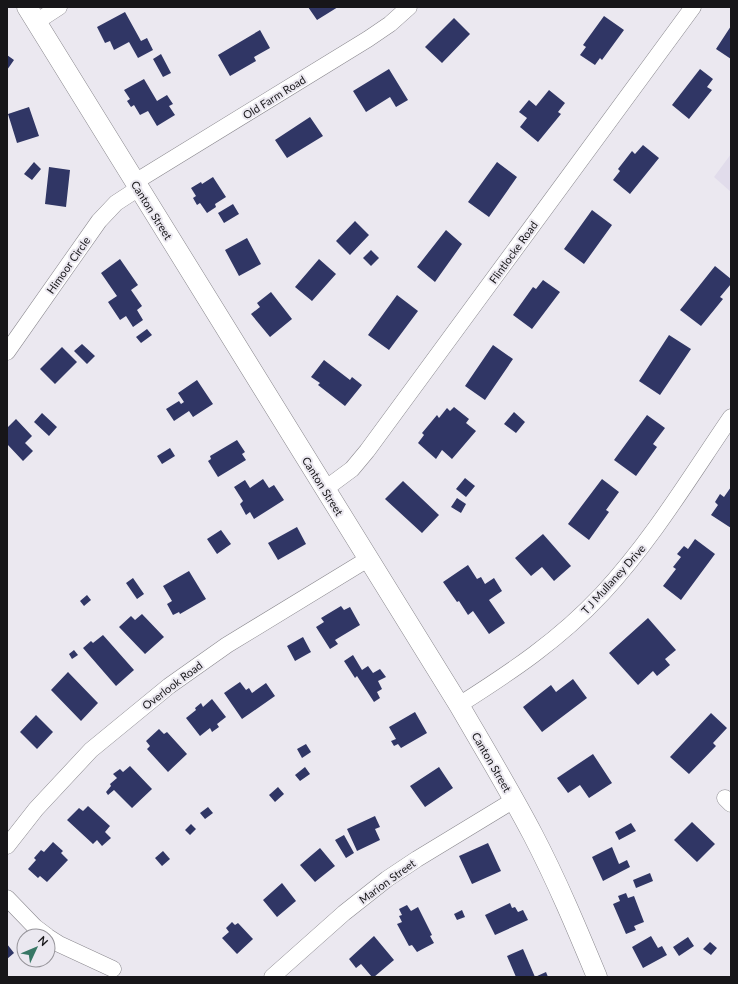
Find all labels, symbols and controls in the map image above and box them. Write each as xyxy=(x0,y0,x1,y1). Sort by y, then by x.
street label: Old Farm Road xyxy=(240,73,308,121)
street label: Canton Street xyxy=(129,178,175,242)
street label: Flintlocke Road xyxy=(486,218,540,286)
street label: Himoor Circle xyxy=(44,234,93,296)
street label: Canton Street xyxy=(300,454,346,518)
street label: T J Mullaney Drive xyxy=(578,541,648,617)
street label: Overlook Road xyxy=(139,658,205,712)
street label: Canton Street xyxy=(470,730,514,794)
street label: Marion Street xyxy=(356,856,418,906)
north arrow xyxy=(16,928,56,968)
text: N xyxy=(36,933,51,948)

